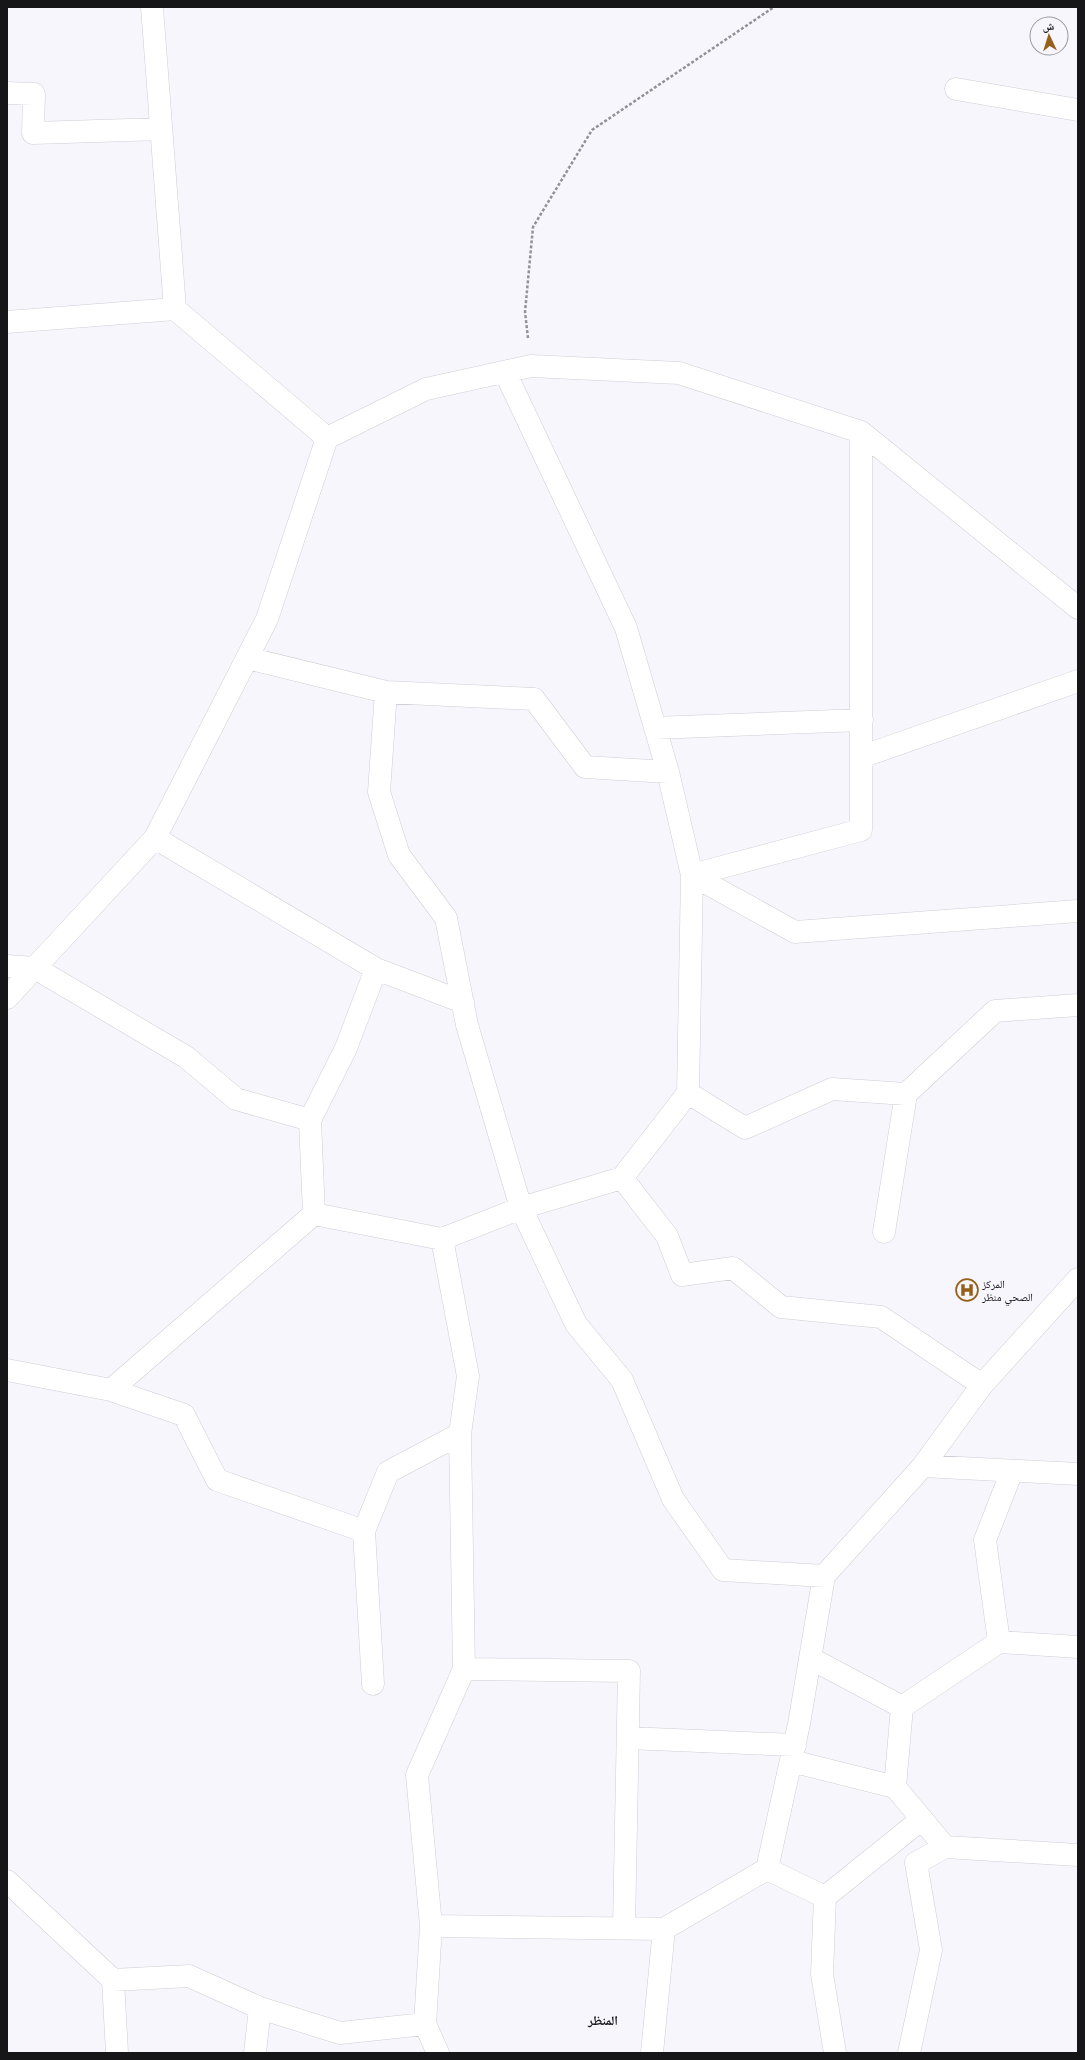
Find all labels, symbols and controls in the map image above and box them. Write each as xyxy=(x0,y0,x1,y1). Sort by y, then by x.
north arrow xyxy=(1029,16,1069,56)
text: ش xyxy=(1042,19,1055,34)
hospital icon: المركز الصحي منظر xyxy=(954,1277,980,1303)
place label: المركز الصحي منظر xyxy=(981,1277,1033,1306)
district label: المنظر xyxy=(587,2012,618,2028)

